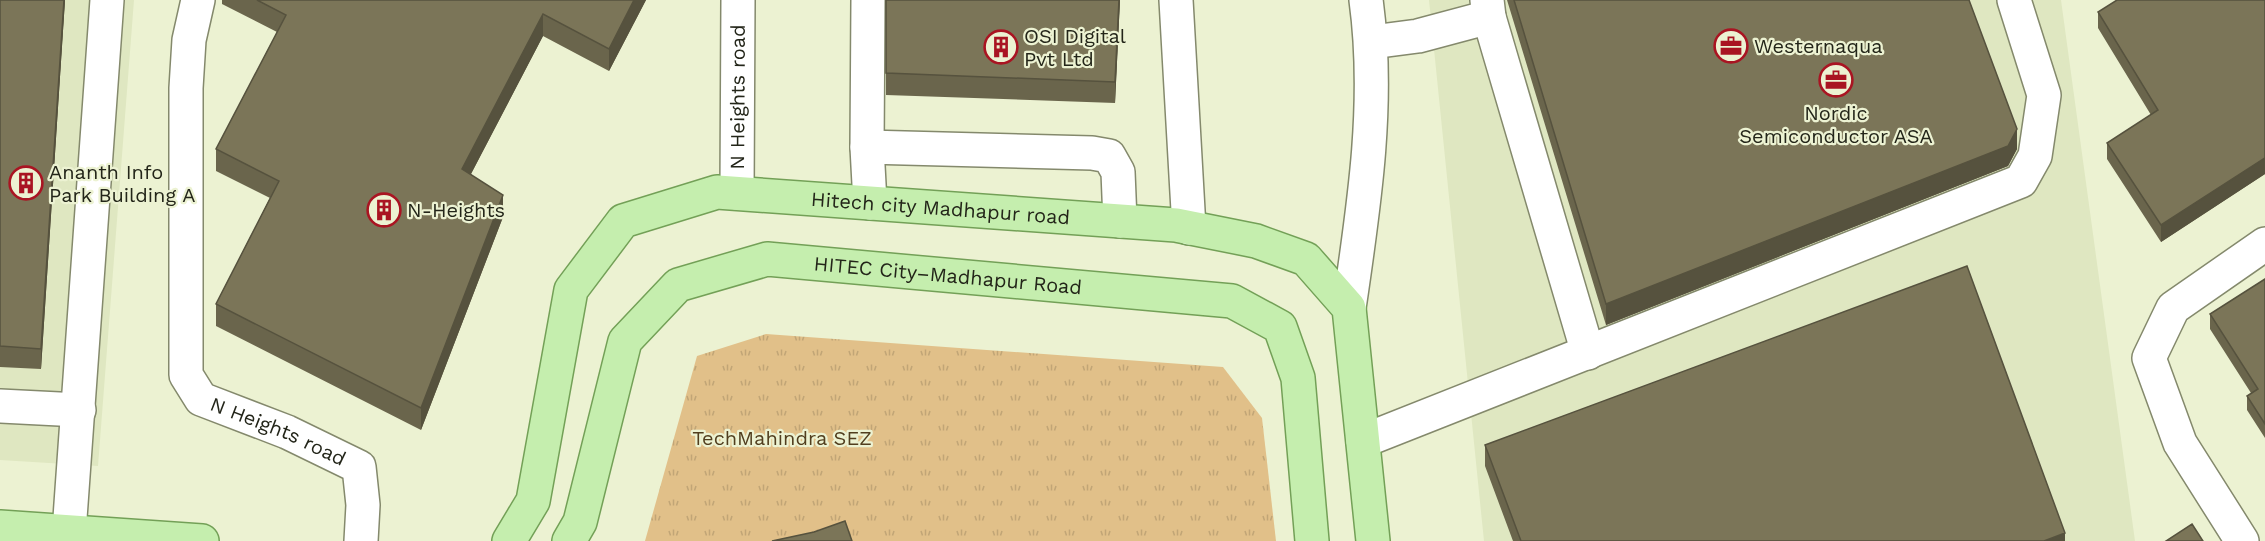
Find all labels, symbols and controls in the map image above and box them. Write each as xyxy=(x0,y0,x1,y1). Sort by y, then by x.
street label: N Heights road xyxy=(725,24,750,170)
place label: OSI Digital Pvt Ltd xyxy=(1024,24,1126,71)
office icon: Westernaqua xyxy=(1713,28,1749,64)
building icon: OSI Digital Pvt Ltd xyxy=(983,29,1019,65)
place label: Westernaqua xyxy=(1754,34,1883,58)
office icon: Nordic Semiconductor ASA xyxy=(1818,62,1854,98)
place label: Nordic Semiconductor ASA xyxy=(1739,101,1933,148)
place label: Ananth Info Park Building A xyxy=(49,160,195,207)
building icon: Ananth Info Park Building A xyxy=(8,165,44,201)
street label: Hitech city Madhapur road xyxy=(810,187,1071,229)
building icon: N-Heights xyxy=(366,192,402,228)
place label: N-Heights xyxy=(407,198,505,222)
street label: HITEC City–Madhapur Road xyxy=(813,251,1083,299)
street label: N Heights road xyxy=(207,392,350,471)
park label: TechMahindra SEZ xyxy=(692,426,872,450)

